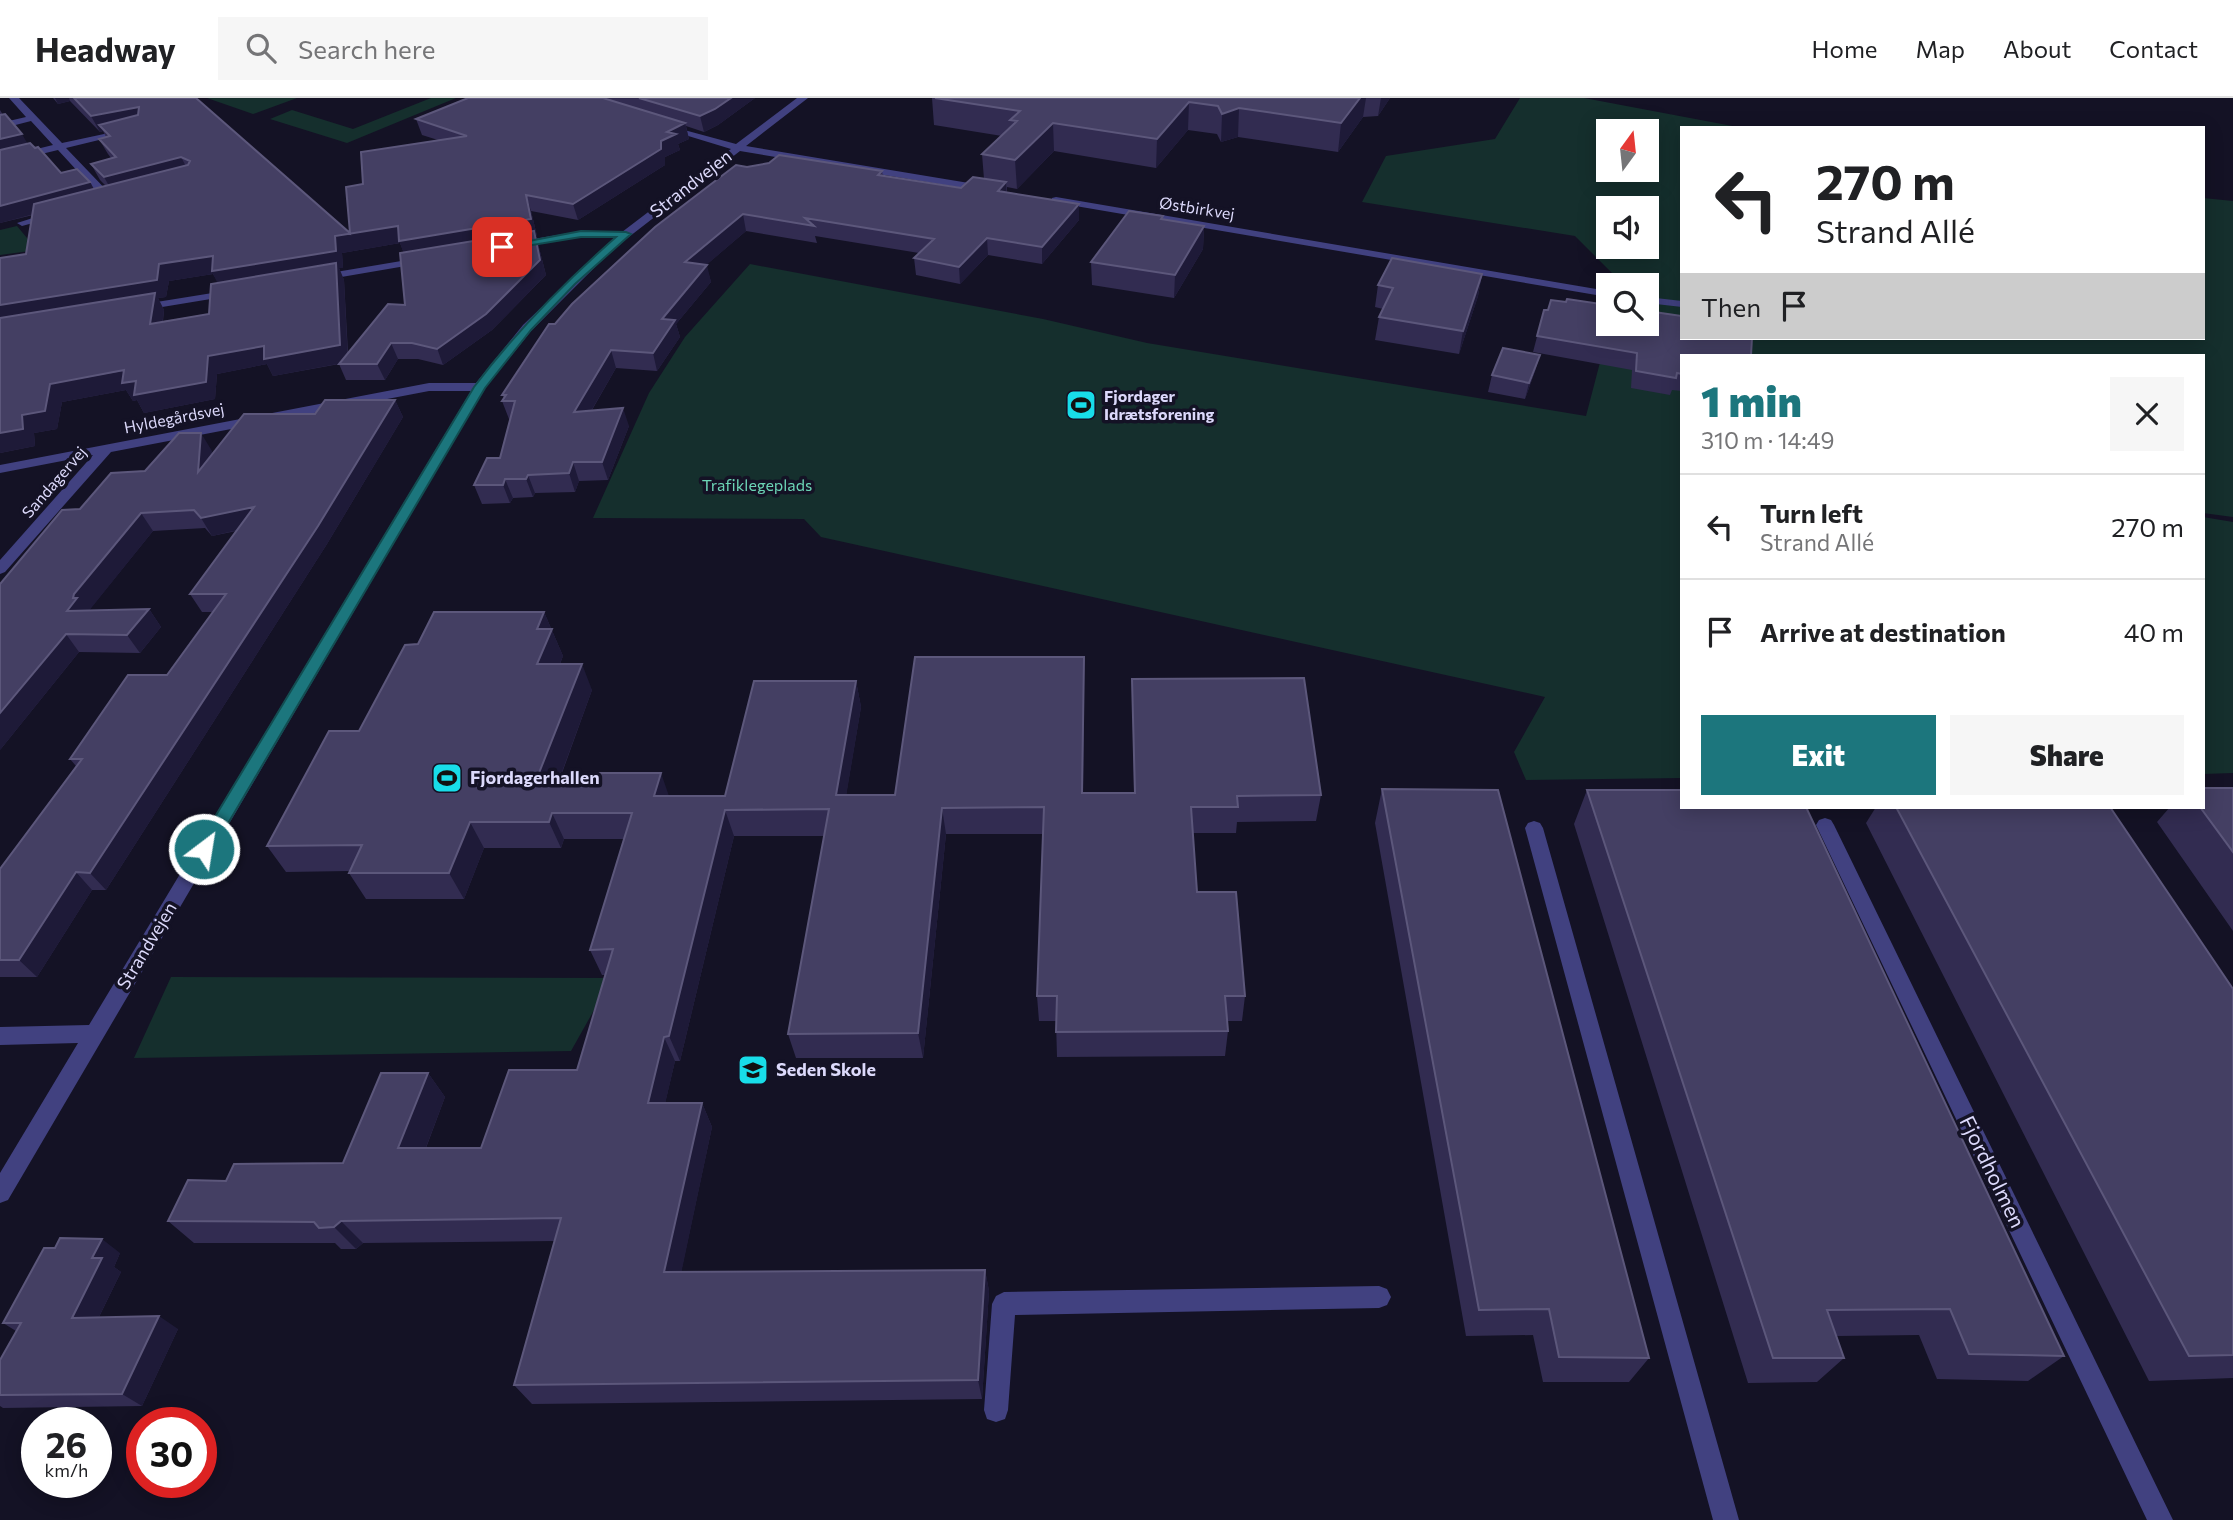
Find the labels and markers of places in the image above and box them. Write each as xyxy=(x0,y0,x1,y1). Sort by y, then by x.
pin xyxy=(472,217,532,277)
place label: Fjordager Idrætsforening xyxy=(1104,386,1214,423)
sports icon: Fjordager Idrætsforening xyxy=(1064,388,1098,422)
sports icon: Fjordagerhallen xyxy=(430,761,464,795)
place label: Fjordagerhallen xyxy=(470,766,600,788)
school or university icon: Seden Skole xyxy=(736,1053,770,1087)
place label: Seden Skole xyxy=(776,1058,876,1080)

